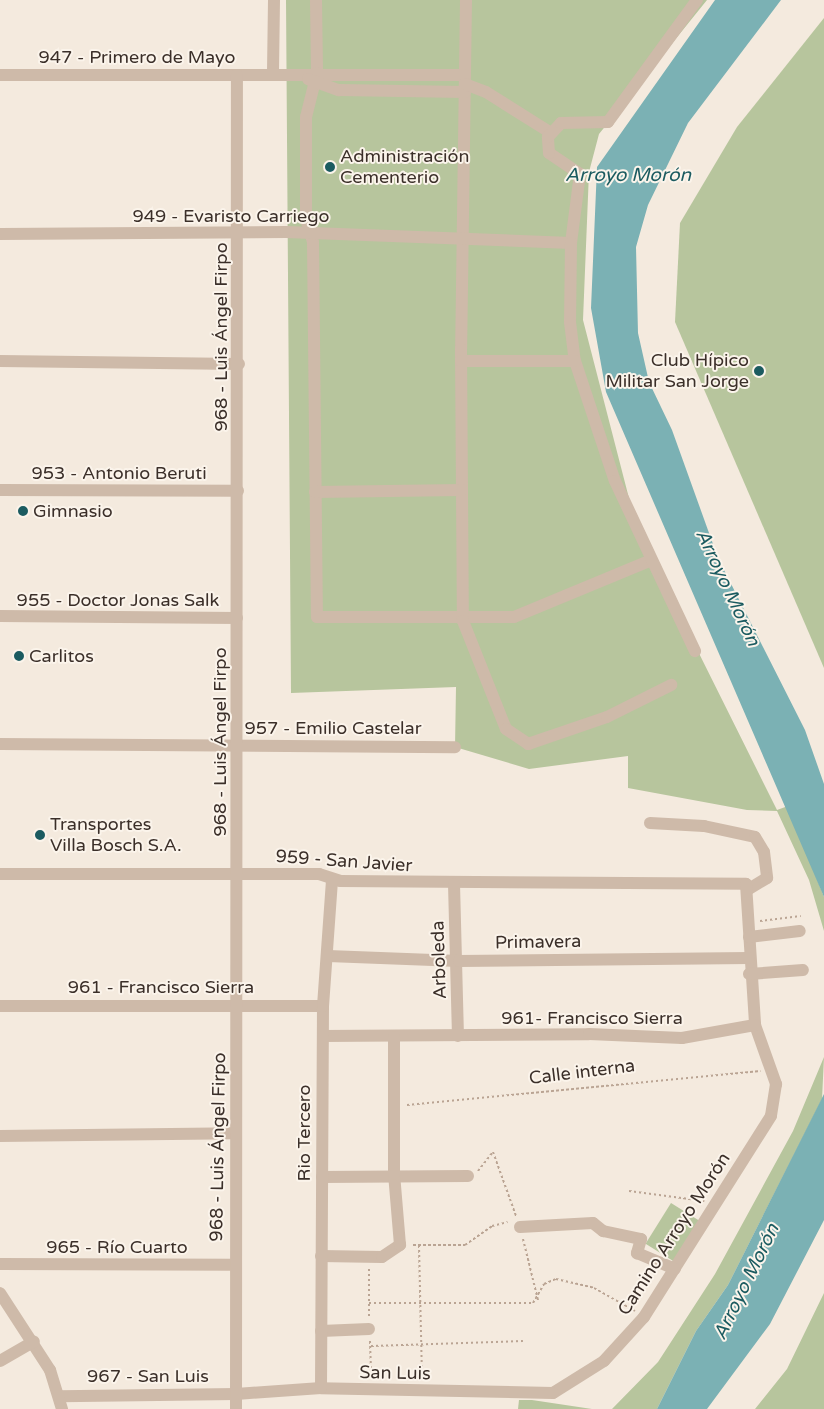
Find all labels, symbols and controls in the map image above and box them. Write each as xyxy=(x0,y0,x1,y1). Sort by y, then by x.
street label: 947 - Primero de Mayo xyxy=(39,46,235,68)
place label: Administración Cementerio xyxy=(340,146,469,188)
marker: Administración Cementerio xyxy=(324,161,336,173)
water label: Arroyo Morón xyxy=(565,165,691,187)
street label: 949 - Evaristo Carriego xyxy=(132,205,330,227)
street label: 968 - Luis Ángel Firpo xyxy=(210,242,232,432)
place label: Club Hípico Militar San Jorge xyxy=(605,350,749,392)
marker: Club Hípico Militar San Jorge xyxy=(753,365,765,377)
street label: 953 - Antonio Beruti xyxy=(31,462,207,484)
place label: Gimnasio xyxy=(33,500,113,522)
marker: Gimnasio xyxy=(17,505,29,517)
water label: Arroyo Morón xyxy=(690,526,764,650)
street label: 955 - Doctor Jonas Salk xyxy=(17,589,219,611)
place label: Carlitos xyxy=(29,645,94,667)
street label: 968 - Luis Ángel Firpo xyxy=(209,647,231,837)
marker: Carlitos xyxy=(13,650,25,662)
street label: 957 - Emilio Castelar xyxy=(244,717,422,739)
place label: Transportes Villa Bosch S.A. xyxy=(50,814,182,856)
marker: Transportes Villa Bosch S.A. xyxy=(34,829,46,841)
street label: 959 - San Javier xyxy=(275,845,413,877)
street label: Arboleda xyxy=(427,920,451,1000)
street label: Primavera xyxy=(495,930,581,954)
street label: 961 - Francisco Sierra xyxy=(68,976,254,998)
street label: 961- Francisco Sierra xyxy=(501,1007,683,1029)
street label: 968 - Luis Ángel Firpo xyxy=(206,1052,230,1242)
street label: Calle interna xyxy=(528,1055,636,1089)
street label: Rio Tercero xyxy=(293,1085,315,1181)
street label: Camino Arroyo Morón xyxy=(613,1149,735,1319)
water label: Arroyo Morón xyxy=(709,1220,785,1344)
street label: 965 - Río Cuarto xyxy=(46,1236,188,1258)
street label: San Luis xyxy=(359,1362,431,1384)
street label: 967 - San Luis xyxy=(87,1365,209,1387)

